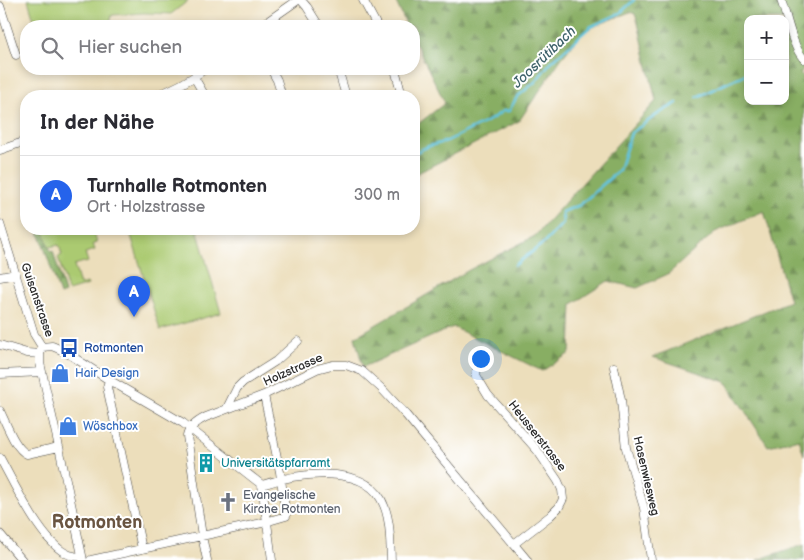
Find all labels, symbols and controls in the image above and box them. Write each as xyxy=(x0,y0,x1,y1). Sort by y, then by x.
map controls xyxy=(744,15,789,105)
button: + xyxy=(744,15,789,60)
search box xyxy=(20,20,420,75)
water label: Joosrütibach xyxy=(508,22,579,92)
icon: search xyxy=(38,34,66,62)
text: Hier suchen xyxy=(78,36,182,59)
button: − xyxy=(744,60,789,105)
text: In der Nähe xyxy=(40,110,154,135)
text: Turnhalle Rotmonten xyxy=(87,175,267,198)
text: A xyxy=(51,186,61,205)
text: 300 m xyxy=(354,186,400,205)
text: Ort · Holzstrasse xyxy=(87,198,205,217)
street label: Guisanstrasse xyxy=(17,261,57,339)
pin: A xyxy=(118,276,150,317)
bus stop icon: Rotmonten xyxy=(58,337,80,359)
place label: Rotmonten xyxy=(84,341,144,356)
your location xyxy=(468,346,494,372)
street label: Holzstrasse xyxy=(261,350,325,390)
shop icon: Hair Design xyxy=(49,362,71,384)
place label: Hair Design xyxy=(75,366,139,381)
street label: Heusserstrasse xyxy=(505,398,569,474)
shop icon: Wöschbox xyxy=(57,415,79,437)
place label: Wöschbox xyxy=(83,419,138,434)
street label: Hasenwiesweg xyxy=(630,435,662,517)
building icon: Universitätspfarramt xyxy=(195,452,217,474)
place label: Universitätspfarramt xyxy=(221,456,330,471)
place label: Evangelische Kirche Rotmonten xyxy=(243,488,341,517)
church icon: Evangelische Kirche Rotmonten xyxy=(217,491,239,513)
district label: Rotmonten xyxy=(52,512,142,533)

